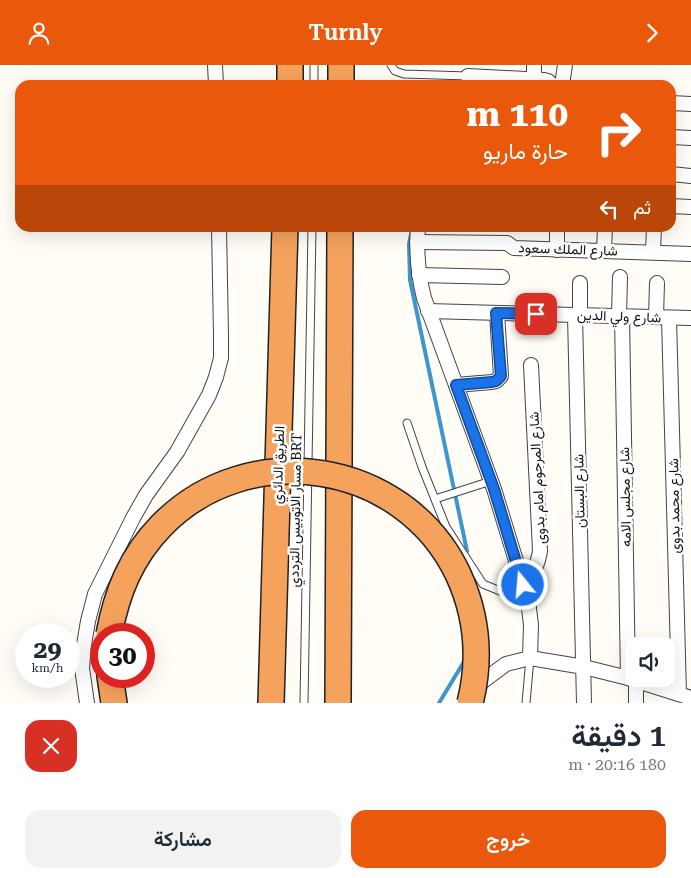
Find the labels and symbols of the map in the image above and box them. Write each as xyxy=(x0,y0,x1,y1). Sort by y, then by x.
street label: شارع الملك سعود xyxy=(518,239,618,262)
pin xyxy=(515,293,557,335)
street label: شارع ولي الدين xyxy=(576,307,661,329)
street label: شارع المرحوم امام بدوى xyxy=(526,411,551,545)
street label: الطريق الدائري xyxy=(269,426,291,505)
street label: مسار الاتوبيس الترددي BRT xyxy=(286,433,308,588)
street label: شارع مجلس الامه xyxy=(616,447,637,547)
street label: شارع البستان xyxy=(570,454,591,528)
street label: شارع محمد بدوى xyxy=(665,458,686,554)
position arrow xyxy=(496,558,548,610)
speed limit sign: 30 xyxy=(90,623,155,688)

